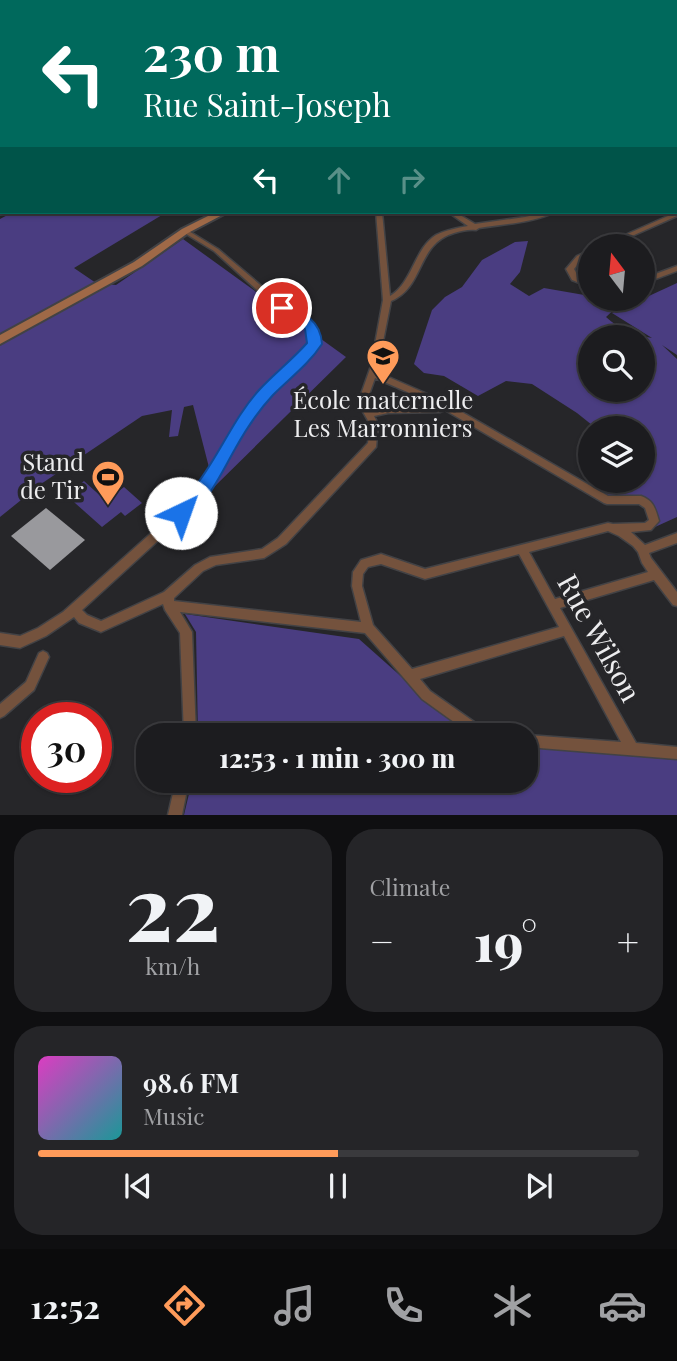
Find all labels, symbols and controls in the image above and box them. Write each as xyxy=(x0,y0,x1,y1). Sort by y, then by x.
text: 230 m xyxy=(143,19,280,84)
icon: left xyxy=(28,28,119,119)
text: Rue Saint-Joseph xyxy=(143,82,391,125)
icon: left xyxy=(247,161,285,199)
icon: ahead xyxy=(320,161,358,199)
icon: right xyxy=(393,161,431,199)
north arrow xyxy=(578,234,654,312)
map controls xyxy=(578,234,655,493)
pin xyxy=(252,278,312,338)
icon: arrive xyxy=(263,289,301,327)
button: search xyxy=(578,325,655,402)
school or university icon: École maternelle Les Marronniers xyxy=(364,337,402,386)
place label: École maternelle Les Marronniers xyxy=(293,383,473,443)
button: layers xyxy=(578,416,655,493)
place label: Stand de Tir xyxy=(20,445,84,505)
sports icon: Stand de Tir xyxy=(89,458,127,507)
position arrow xyxy=(144,476,218,550)
street label: Rue Wilson xyxy=(550,567,651,708)
speed limit sign: 30 xyxy=(21,702,112,793)
text: 12:53 · 1 min · 300 m xyxy=(219,740,455,775)
text: 22 xyxy=(125,844,220,965)
text: Climate xyxy=(370,871,450,902)
text: 19° xyxy=(474,906,537,975)
text: − xyxy=(370,915,394,966)
text: + xyxy=(617,915,639,966)
text: km/h xyxy=(145,950,200,981)
text: 98.6 FM xyxy=(143,1065,239,1100)
text: Music xyxy=(143,1100,204,1131)
icon: previous xyxy=(119,1167,157,1205)
icon: pause xyxy=(319,1167,357,1205)
icon: next xyxy=(520,1167,558,1205)
icon: directions xyxy=(160,1281,209,1330)
icon: music xyxy=(270,1281,319,1330)
icon: phone xyxy=(379,1281,428,1330)
icon: climate xyxy=(488,1281,537,1330)
icon: car xyxy=(598,1281,647,1330)
text: 12:52 xyxy=(30,1284,100,1327)

